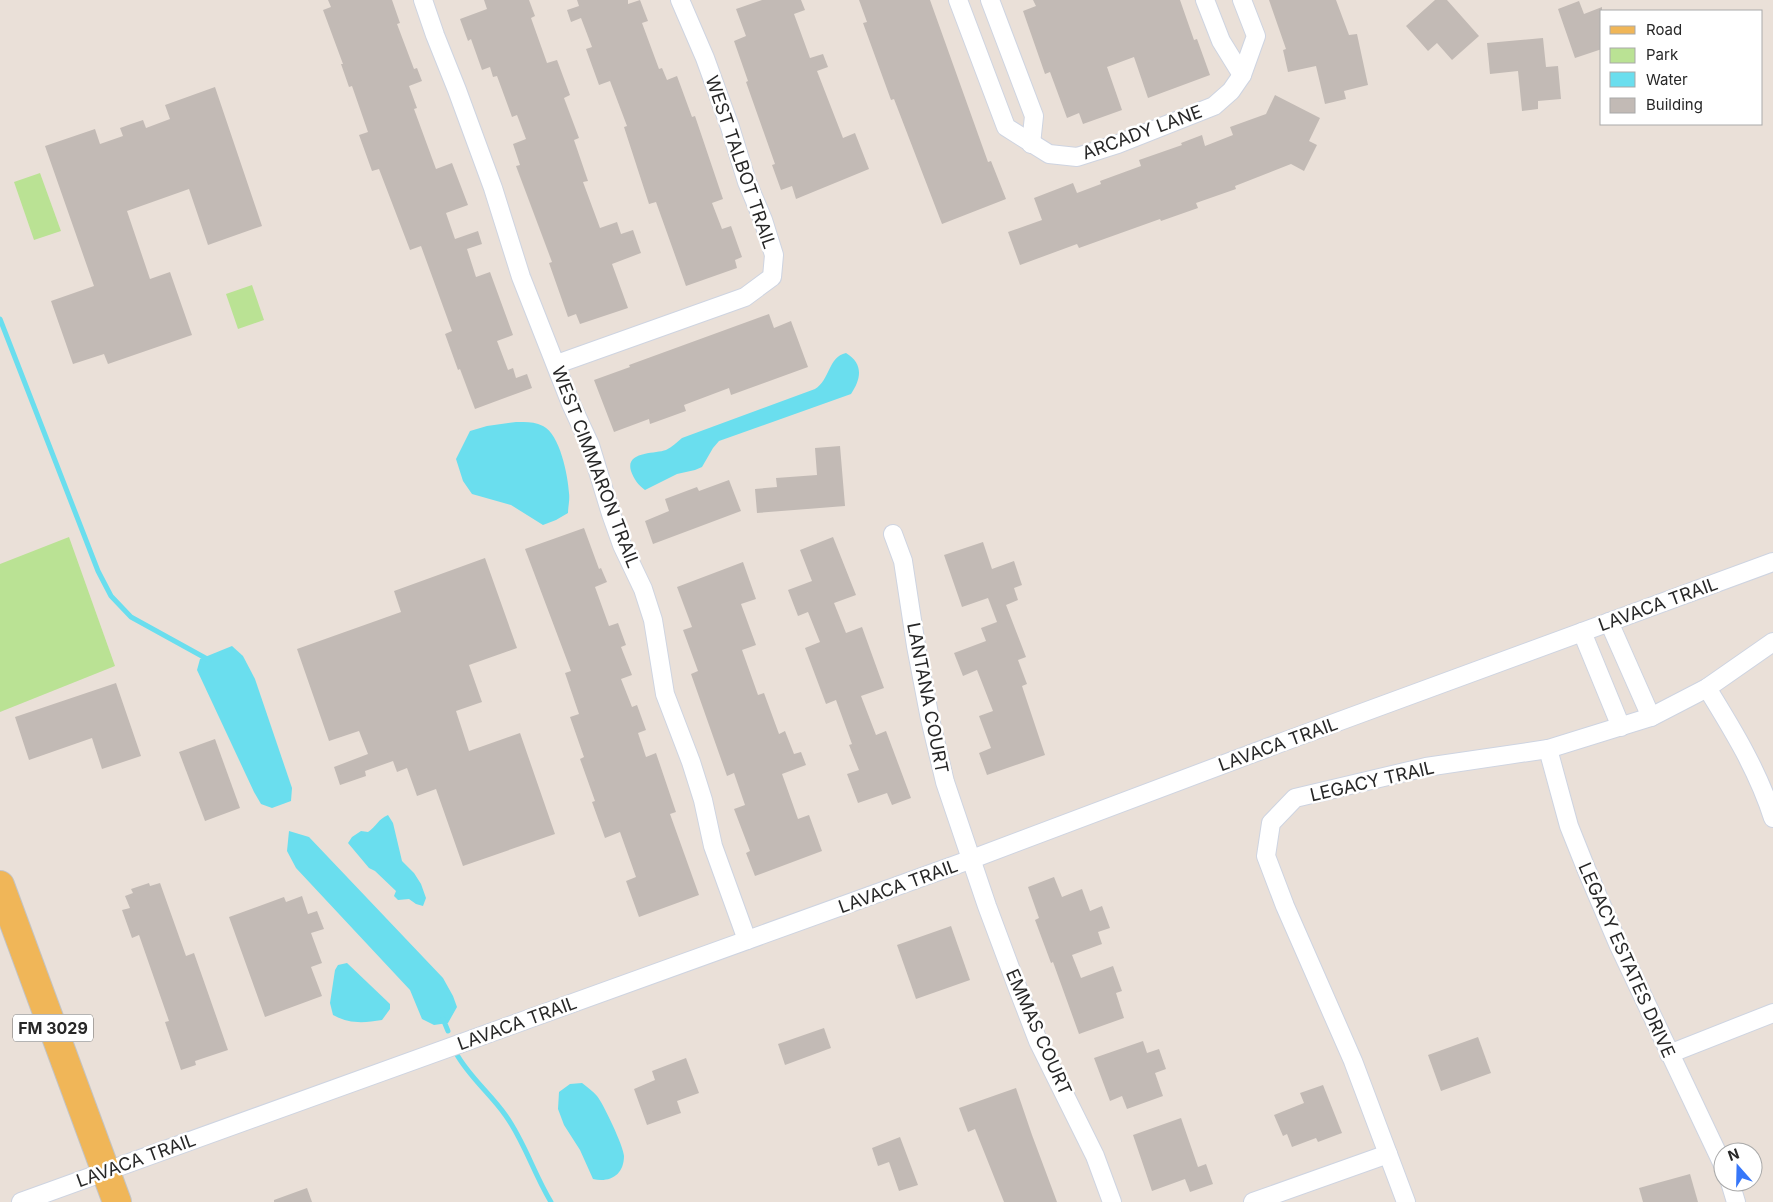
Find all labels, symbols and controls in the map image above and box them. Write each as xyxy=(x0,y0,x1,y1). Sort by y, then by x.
legend xyxy=(1600,10,1763,125)
text: Road xyxy=(1646,20,1682,39)
text: Park xyxy=(1646,45,1679,64)
text: Water xyxy=(1646,70,1688,89)
street label: WEST TALBOT TRAIL xyxy=(701,73,781,251)
text: Building xyxy=(1646,95,1703,114)
street label: ARCADY LANE xyxy=(1079,101,1205,163)
street label: WEST CIMMARON TRAIL xyxy=(548,363,644,571)
street label: LAVACA TRAIL xyxy=(1596,573,1720,635)
street label: LANTANA COURT xyxy=(903,621,953,775)
street label: LAVACA TRAIL xyxy=(1216,713,1340,775)
street label: LEGACY TRAIL xyxy=(1308,756,1436,806)
street label: LAVACA TRAIL xyxy=(836,855,960,917)
street label: LEGACY ESTATES DRIVE xyxy=(1574,859,1680,1061)
street label: EMMAS COURT xyxy=(1002,966,1076,1098)
street label: LAVACA TRAIL xyxy=(455,992,579,1054)
road number: FM 3029 xyxy=(13,1014,93,1042)
street label: LAVACA TRAIL xyxy=(74,1129,198,1191)
north arrow xyxy=(1713,1142,1763,1192)
text: N xyxy=(1725,1145,1741,1164)

